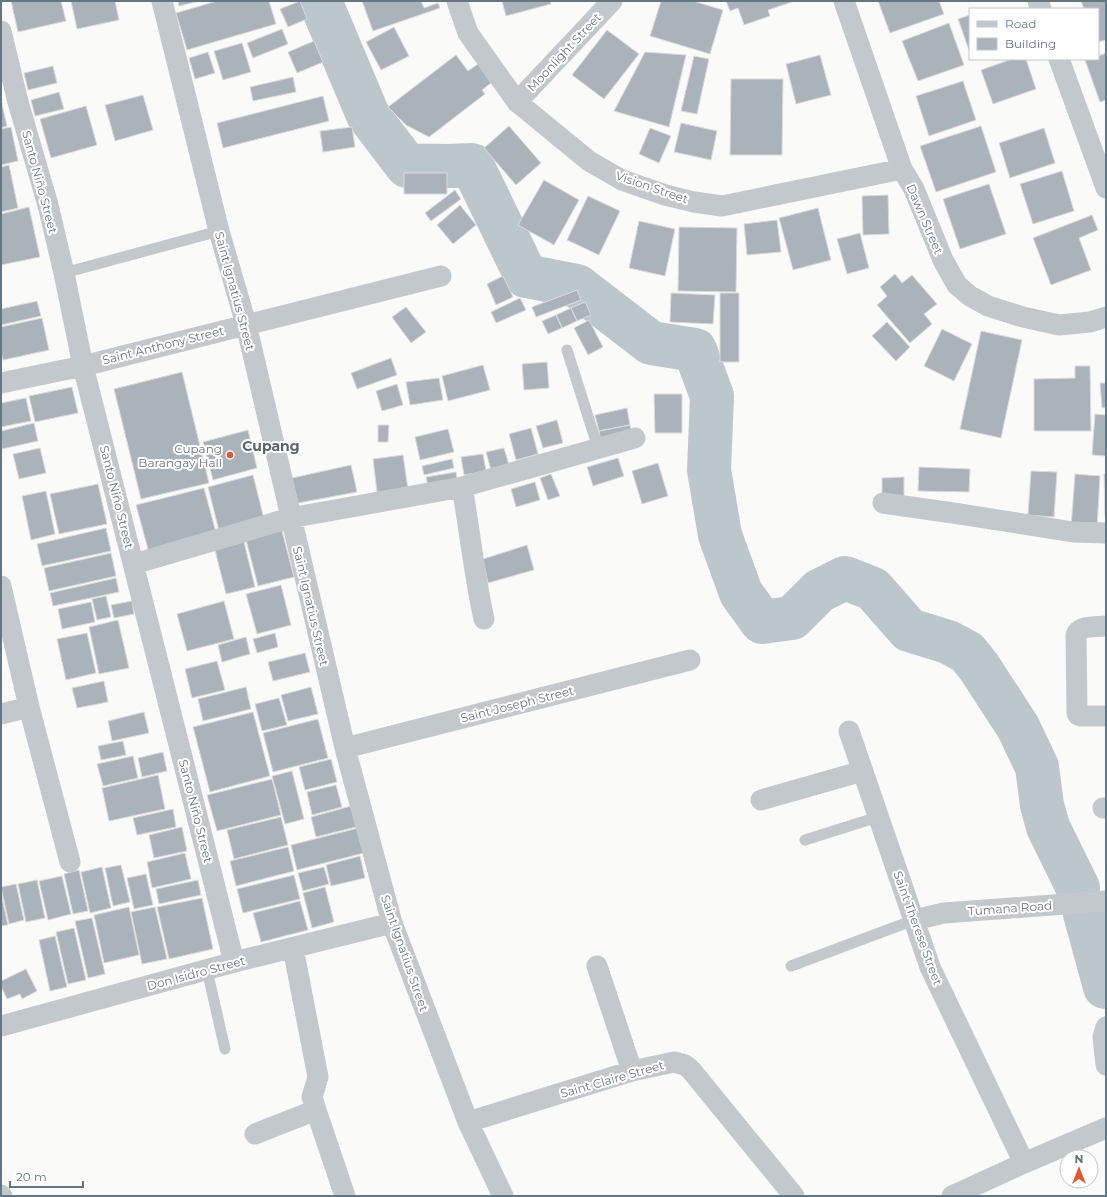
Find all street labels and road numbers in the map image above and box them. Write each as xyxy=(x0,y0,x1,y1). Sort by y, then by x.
street label: Moonlight Street xyxy=(524,10,604,94)
street label: Santo Niño Street xyxy=(19,129,61,235)
street label: Vision Street xyxy=(614,168,690,206)
street label: Dawn Street xyxy=(903,182,947,257)
street label: Saint Ignatius Street xyxy=(212,230,258,352)
street label: Saint Anthony Street xyxy=(101,323,226,367)
street label: Santo Niño Street xyxy=(97,444,137,550)
street label: Saint Ignatius Street xyxy=(290,545,332,667)
street label: Saint Joseph Street xyxy=(459,683,575,725)
street label: Santo Niño Street xyxy=(176,758,216,864)
street label: Saint Therese Street xyxy=(890,869,946,987)
street label: Saint Ignatius Street xyxy=(378,893,432,1013)
street label: Tumana Road xyxy=(967,898,1053,918)
street label: Don Isidro Street xyxy=(145,953,247,993)
street label: Saint Claire Street xyxy=(558,1057,666,1101)

